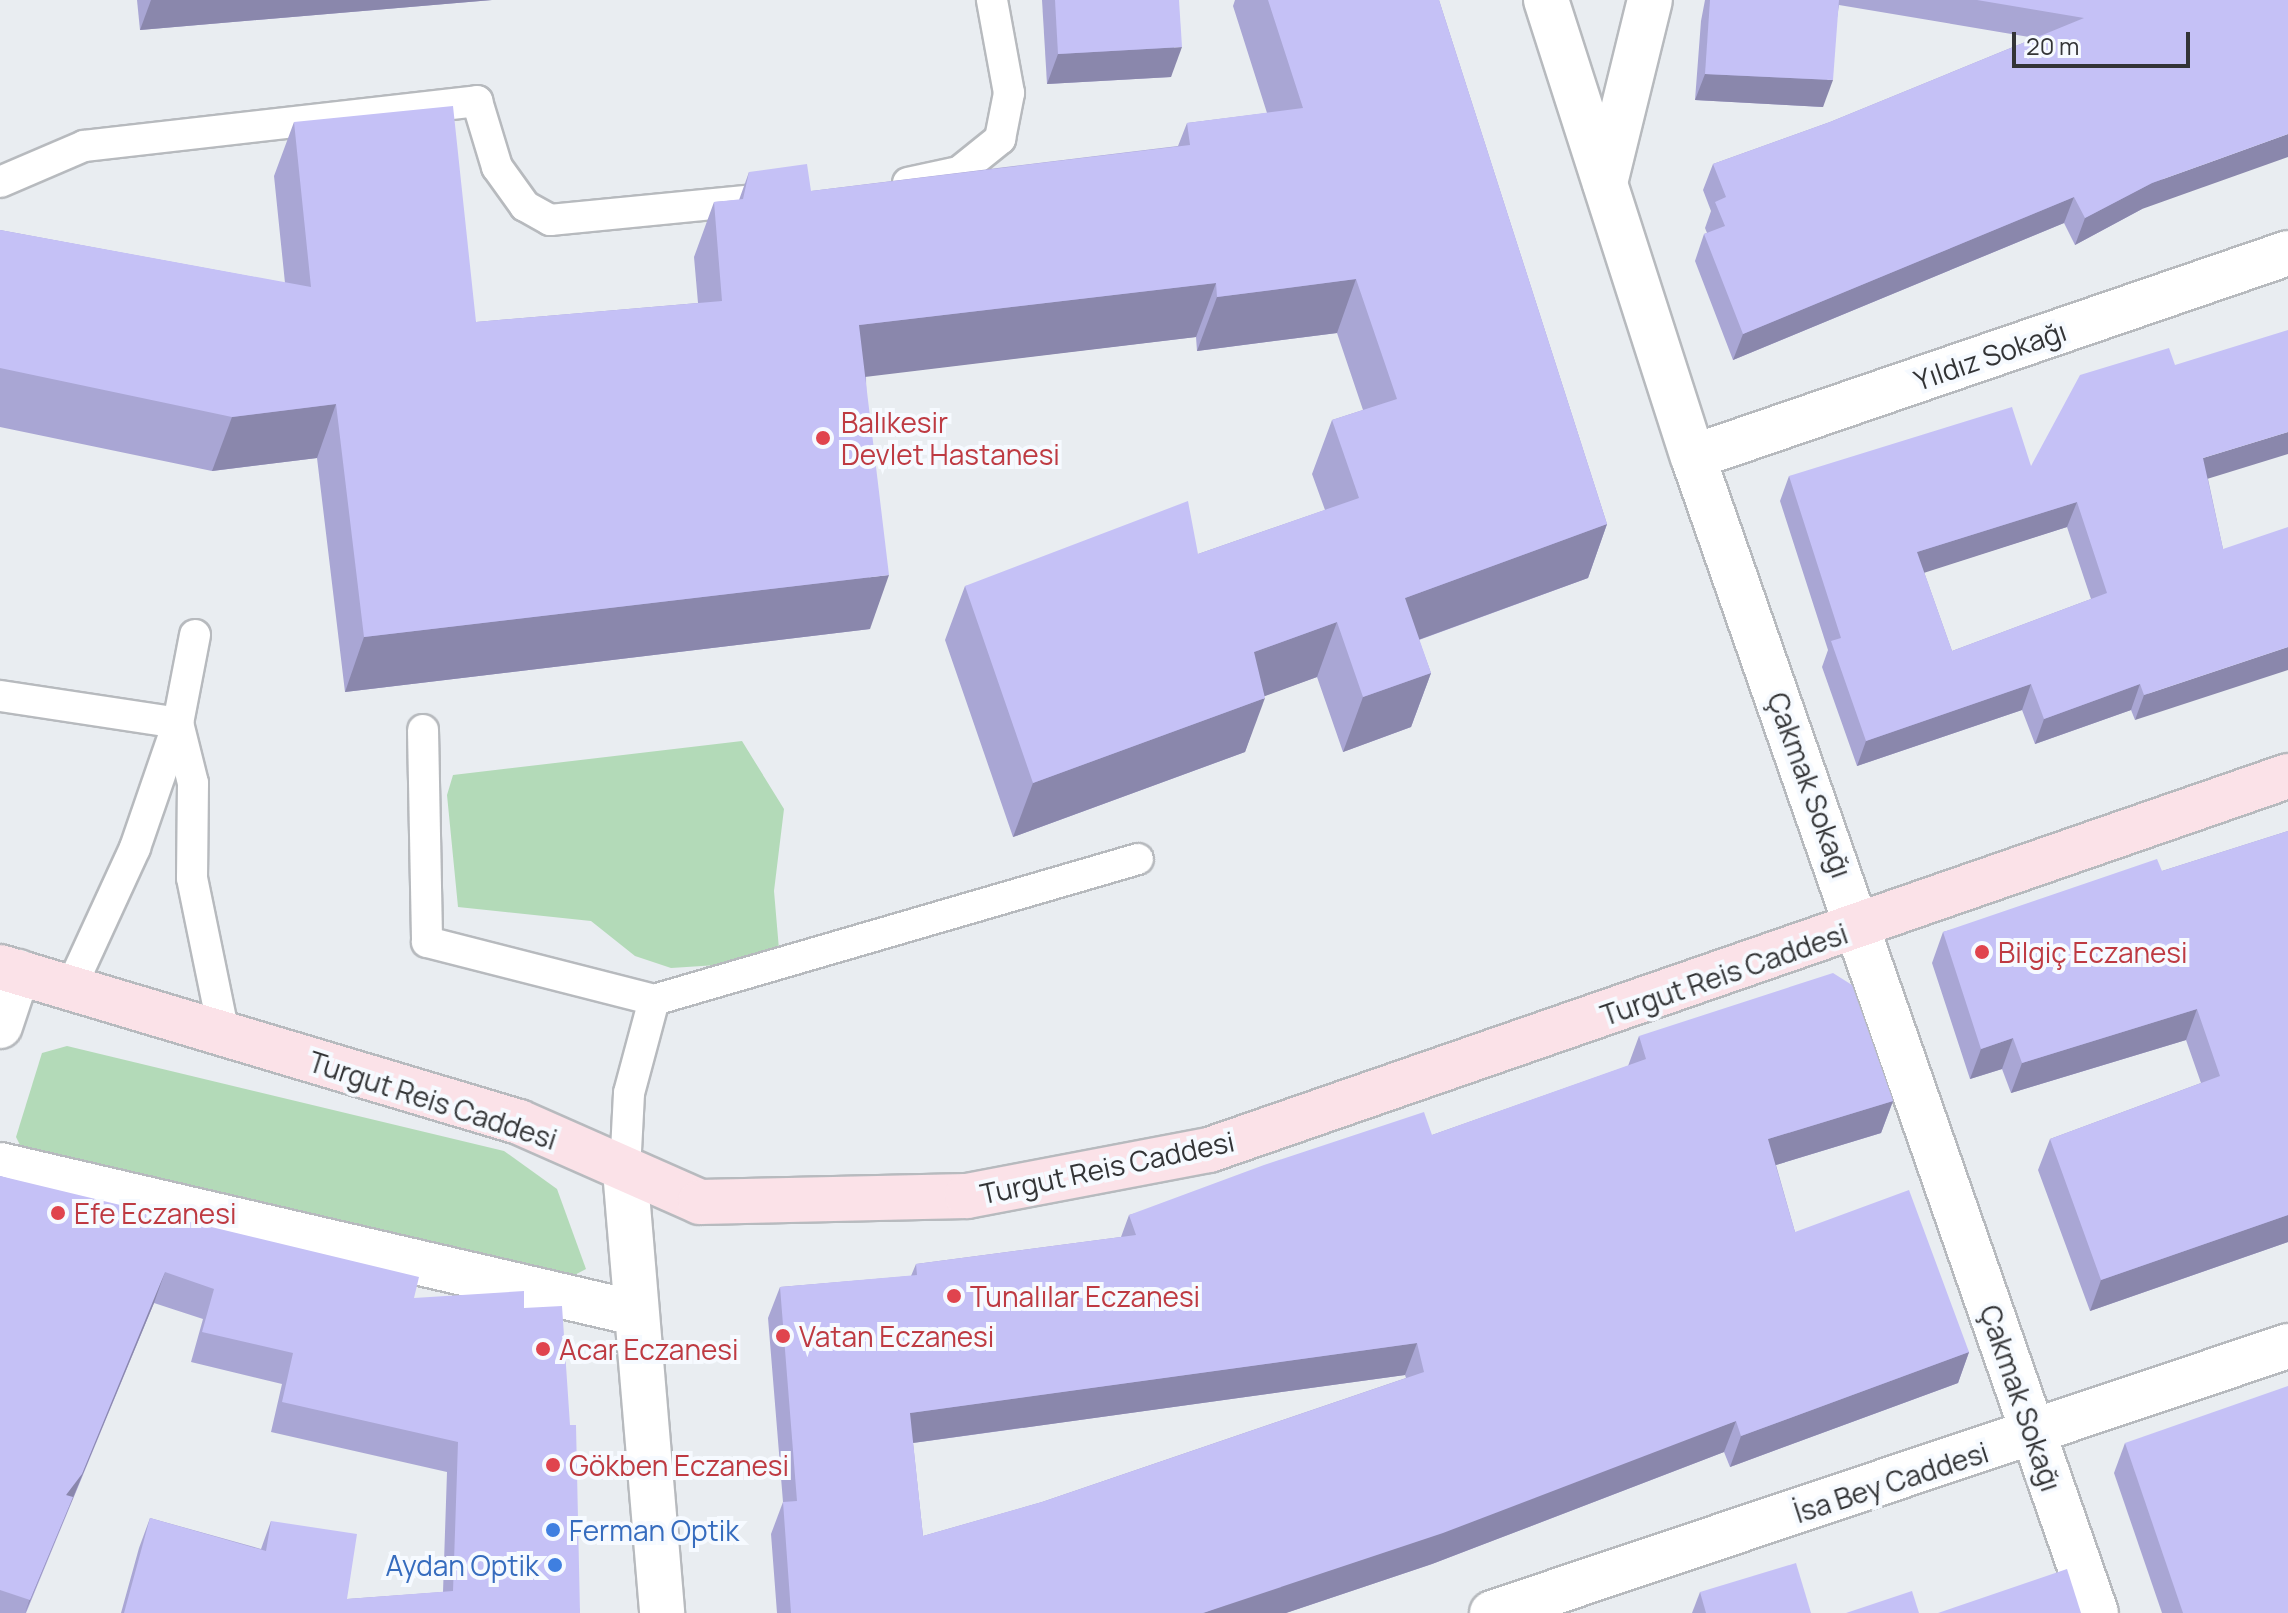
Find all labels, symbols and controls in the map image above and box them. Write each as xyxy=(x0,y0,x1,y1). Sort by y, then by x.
scale bar xyxy=(2016,16,2194,66)
text: 20 m xyxy=(2026,29,2079,62)
street label: Yıldız Sokağı xyxy=(1910,313,2070,397)
place label: Balıkesir Devlet Hastanesi xyxy=(841,405,1060,471)
marker: Balıkesir Devlet Hastanesi xyxy=(812,427,834,449)
street label: Çakmak Sokağı xyxy=(1761,688,1859,882)
street label: Turgut Reis Caddesi xyxy=(1596,916,1852,1032)
place label: Bilgiç Eczanesi xyxy=(1998,935,2188,969)
marker: Bilgiç Eczanesi xyxy=(1973,943,1991,961)
street label: Turgut Reis Caddesi xyxy=(305,1044,561,1156)
street label: Turgut Reis Caddesi xyxy=(977,1124,1237,1210)
place label: Efe Eczanesi xyxy=(74,1196,236,1230)
marker: Efe Eczanesi xyxy=(49,1204,67,1222)
place label: Tunalılar Eczanesi xyxy=(970,1279,1200,1313)
marker: Tunalılar Eczanesi xyxy=(945,1287,963,1305)
street label: Çakmak Sokağı xyxy=(1973,1301,2069,1495)
place label: Vatan Eczanesi xyxy=(799,1319,994,1353)
marker: Vatan Eczanesi xyxy=(774,1327,792,1345)
place label: Acar Eczanesi xyxy=(559,1332,739,1366)
marker: Acar Eczanesi xyxy=(534,1340,552,1358)
street label: İsa Bey Caddesi xyxy=(1790,1435,1992,1529)
place label: Gökben Eczanesi xyxy=(569,1448,789,1482)
marker: Gökben Eczanesi xyxy=(544,1456,562,1474)
place label: Ferman Optik xyxy=(569,1513,739,1547)
marker: Ferman Optik xyxy=(544,1521,562,1539)
place label: Aydan Optik xyxy=(386,1548,539,1582)
marker: Aydan Optik xyxy=(546,1556,564,1574)

